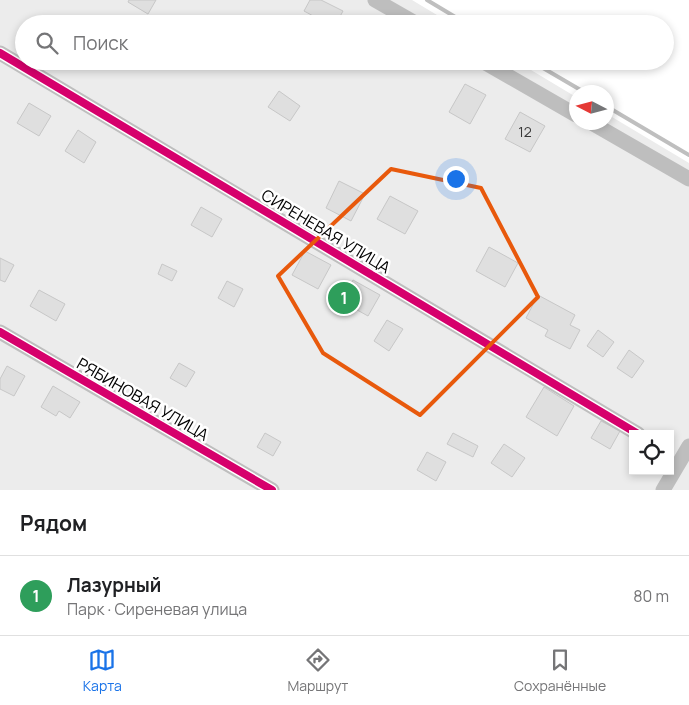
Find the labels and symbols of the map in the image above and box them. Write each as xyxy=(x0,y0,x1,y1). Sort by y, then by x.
north arrow xyxy=(569,85,614,130)
house number: 12 xyxy=(518,122,532,141)
your location xyxy=(443,166,469,192)
street label: СИРЕНЕВАЯ УЛИЦА xyxy=(257,184,395,278)
pin: 1 xyxy=(328,279,360,317)
street label: РЯБИНОВАЯ УЛИЦА xyxy=(73,352,213,446)

